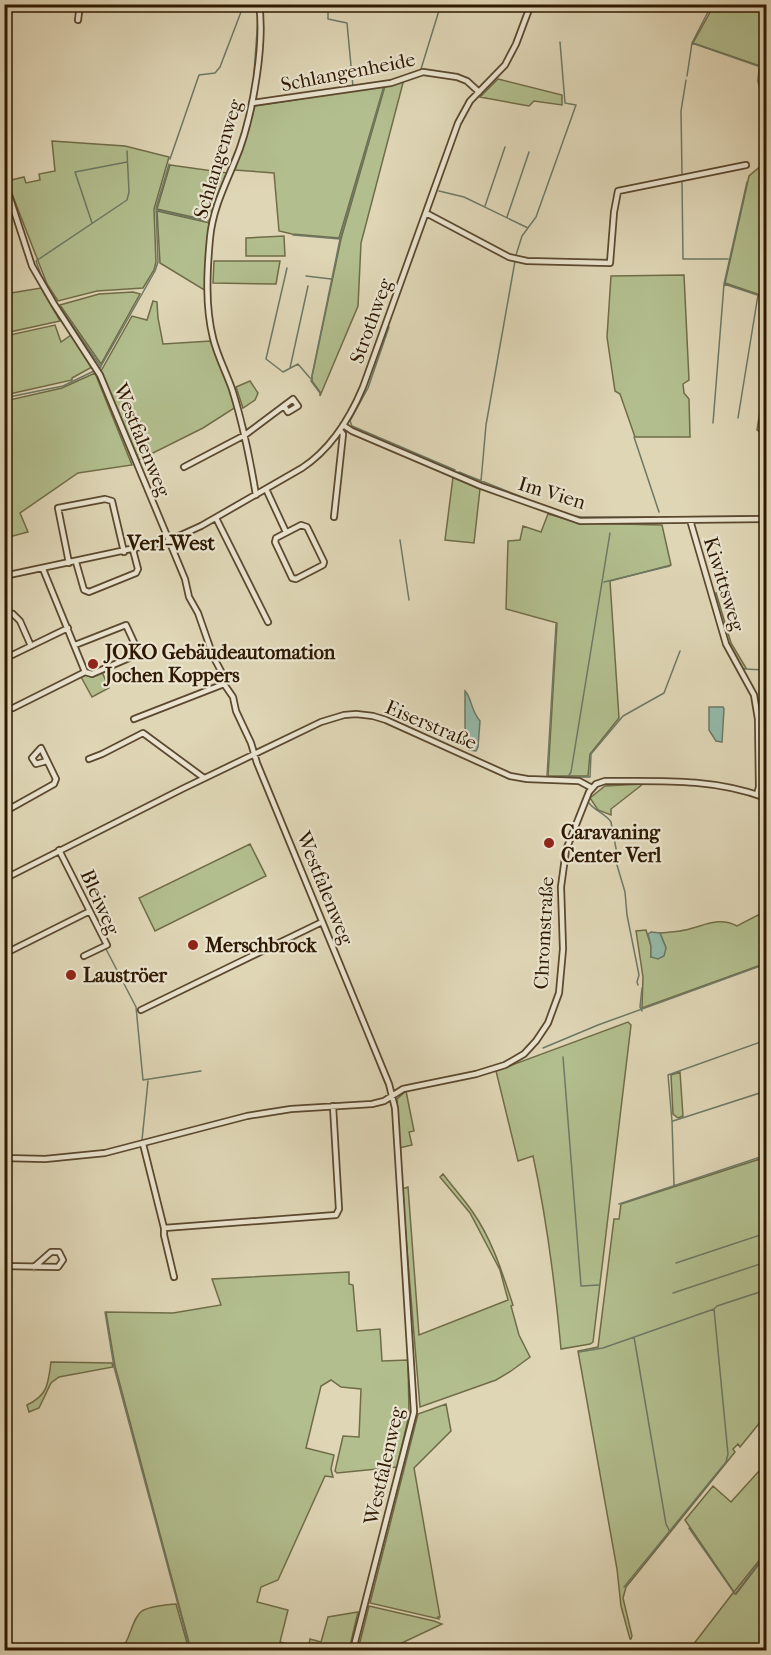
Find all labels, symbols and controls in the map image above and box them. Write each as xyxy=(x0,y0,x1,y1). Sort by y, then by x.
street label: Schlangenheide xyxy=(279,48,417,96)
street label: Schlangenweg xyxy=(189,96,247,221)
street label: Strothweg xyxy=(345,275,397,367)
street label: Westfalenweg xyxy=(108,379,175,500)
street label: Im Vien xyxy=(516,472,589,514)
district label: Verl-West xyxy=(126,531,215,555)
street label: Kiwittsweg xyxy=(699,534,749,634)
place label: JOKO Gebäudeautomation Jochen Koppers xyxy=(103,641,336,687)
marker: JOKO Gebäudeautomation Jochen Koppers xyxy=(86,657,100,671)
street label: Eiserstraße xyxy=(382,695,480,755)
place label: Caravaning Center Verl xyxy=(561,821,662,867)
street label: Westfalenweg xyxy=(291,827,358,948)
marker: Caravaning Center Verl xyxy=(542,836,556,850)
street label: Bleiweg xyxy=(75,866,125,938)
street label: Chromstraße xyxy=(530,876,558,990)
place label: Merschbrock xyxy=(204,934,317,957)
marker: Merschbrock xyxy=(186,938,200,952)
place label: Lauströer xyxy=(83,964,168,987)
marker: Lauströer xyxy=(64,968,78,982)
street label: Westfalenweg xyxy=(359,1405,409,1528)

